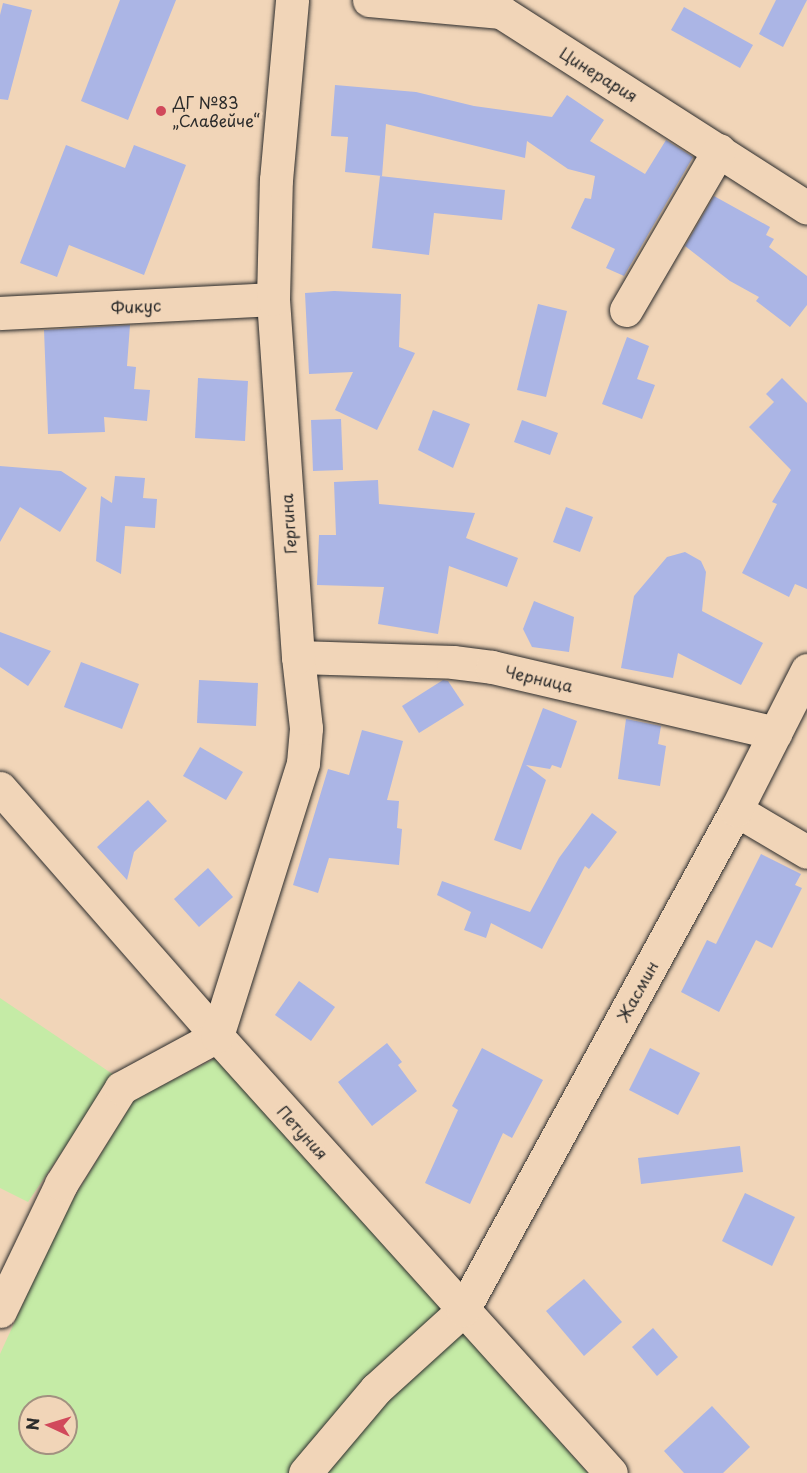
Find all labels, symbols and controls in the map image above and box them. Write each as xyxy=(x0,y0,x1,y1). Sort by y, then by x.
street label: Цинерария xyxy=(557,43,641,105)
place label: ДГ №83 „Славейче“ xyxy=(173,92,260,130)
marker: ДГ №83 „Славейче“ xyxy=(154,104,168,118)
street label: Фикус xyxy=(110,295,162,317)
street label: Гергина xyxy=(276,493,300,555)
street label: Черница xyxy=(503,661,575,695)
street label: Жасмин xyxy=(613,957,661,1025)
street label: Петуния xyxy=(274,1101,332,1163)
north arrow xyxy=(18,1395,78,1455)
text: N xyxy=(20,1417,44,1431)

